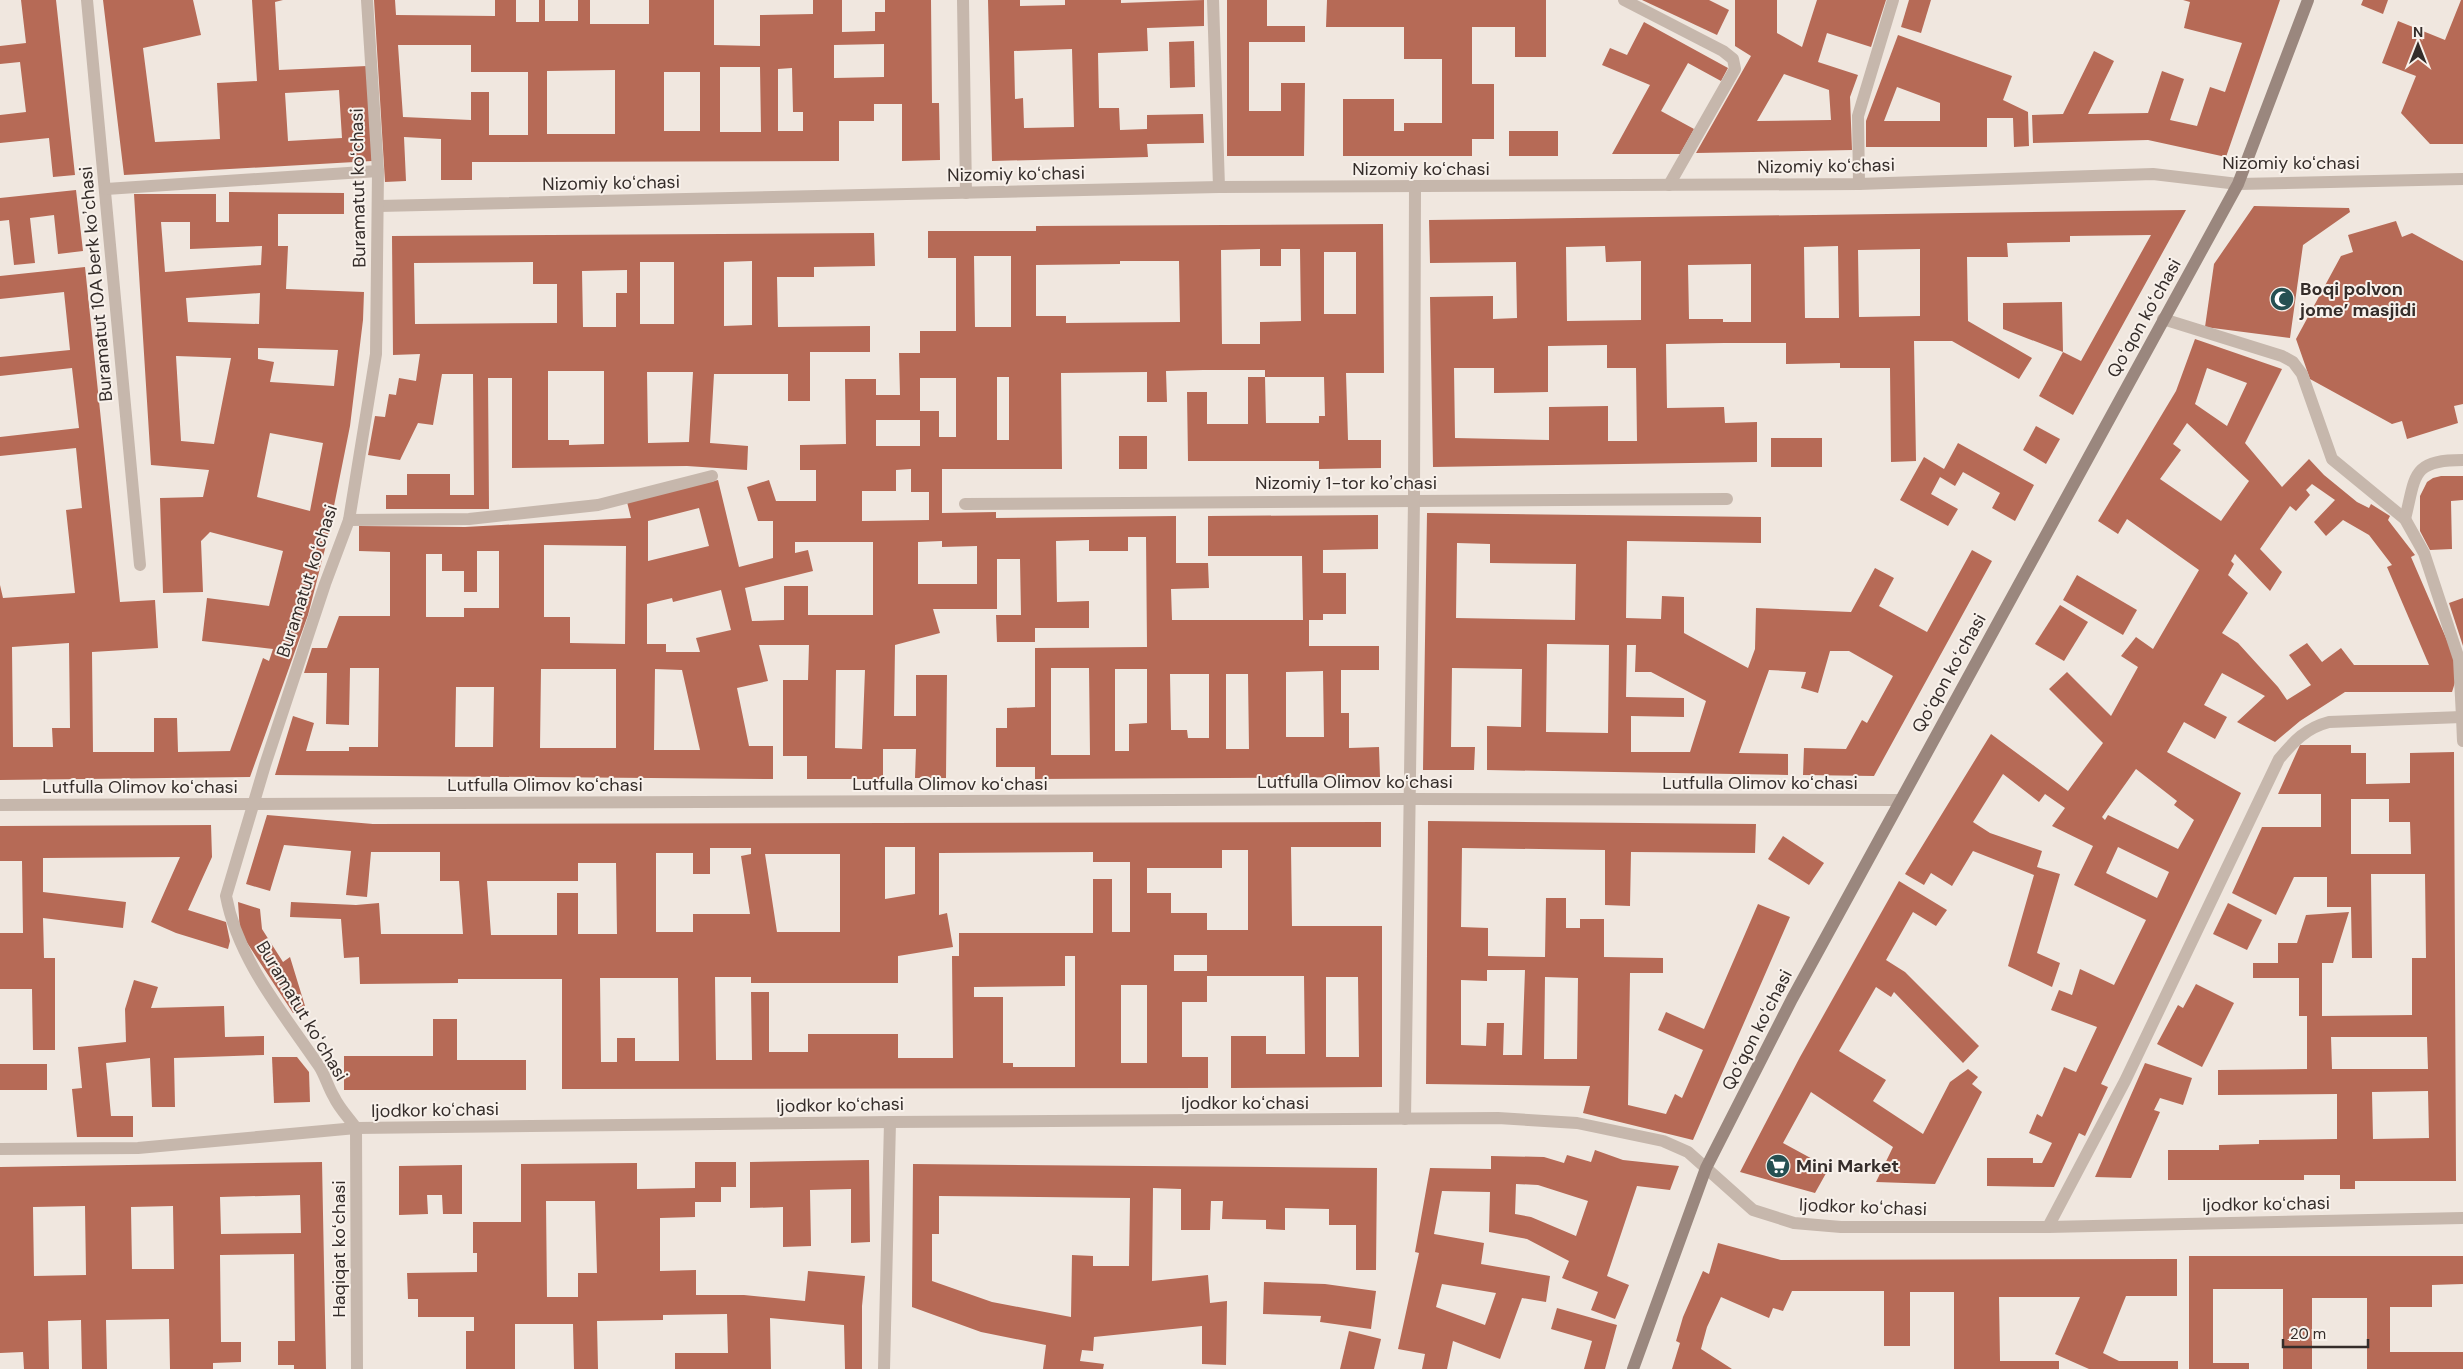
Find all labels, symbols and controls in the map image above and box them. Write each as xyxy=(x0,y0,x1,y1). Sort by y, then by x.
north arrow xyxy=(2393,20,2443,70)
text: N xyxy=(2413,23,2423,41)
street label: Buramatut koʻchasi xyxy=(345,108,371,268)
street label: Nizomiy koʻchasi xyxy=(2222,151,2360,175)
street label: Nizomiy koʻchasi xyxy=(1757,153,1895,179)
street label: Nizomiy koʻchasi xyxy=(1352,157,1490,181)
street label: Nizomiy koʻchasi xyxy=(947,161,1085,187)
street label: Buramatut 10А berk koʼchasi xyxy=(74,165,118,403)
street label: Nizomiy koʻchasi xyxy=(542,170,680,196)
street label: Qoʻqon koʻchasi xyxy=(2101,254,2187,382)
place label: Boqi polvon jome’ masjidi xyxy=(2299,277,2416,322)
mosque icon: Boqi polvon jome’ masjidi xyxy=(2269,286,2295,312)
street label: Nizomiy 1-tor koʼchasi xyxy=(1255,471,1437,495)
street label: Buramatut koʻchasi xyxy=(271,502,343,660)
street label: Qoʻqon koʻchasi xyxy=(1906,609,1992,737)
street label: Lutfulla Olimov koʻchasi xyxy=(1257,770,1453,794)
street label: Lutfulla Olimov koʻchasi xyxy=(1662,771,1858,795)
street label: Lutfulla Olimov koʻchasi xyxy=(852,772,1048,796)
street label: Lutfulla Olimov koʻchasi xyxy=(447,773,643,797)
street label: Lutfulla Olimov koʻchasi xyxy=(42,775,238,799)
street label: Buramatut koʻchasi xyxy=(251,937,353,1085)
street label: Qoʻqon koʻchasi xyxy=(1716,965,1798,1095)
street label: Ijodkor koʻchasi xyxy=(1181,1091,1309,1115)
street label: Ijodkor koʻchasi xyxy=(776,1092,904,1118)
street label: Ijodkor koʻchasi xyxy=(371,1097,499,1123)
supermarket icon: Mini Market xyxy=(1765,1153,1791,1179)
place label: Mini Market xyxy=(1796,1154,1899,1178)
street label: Haqiqat koʻchasi xyxy=(327,1180,351,1318)
street label: Ijodkor koʻchasi xyxy=(2202,1191,2330,1217)
street label: Ijodkor koʻchasi xyxy=(1799,1193,1927,1221)
scale bar xyxy=(2283,1316,2368,1348)
text: 20 m xyxy=(2290,1324,2326,1344)

